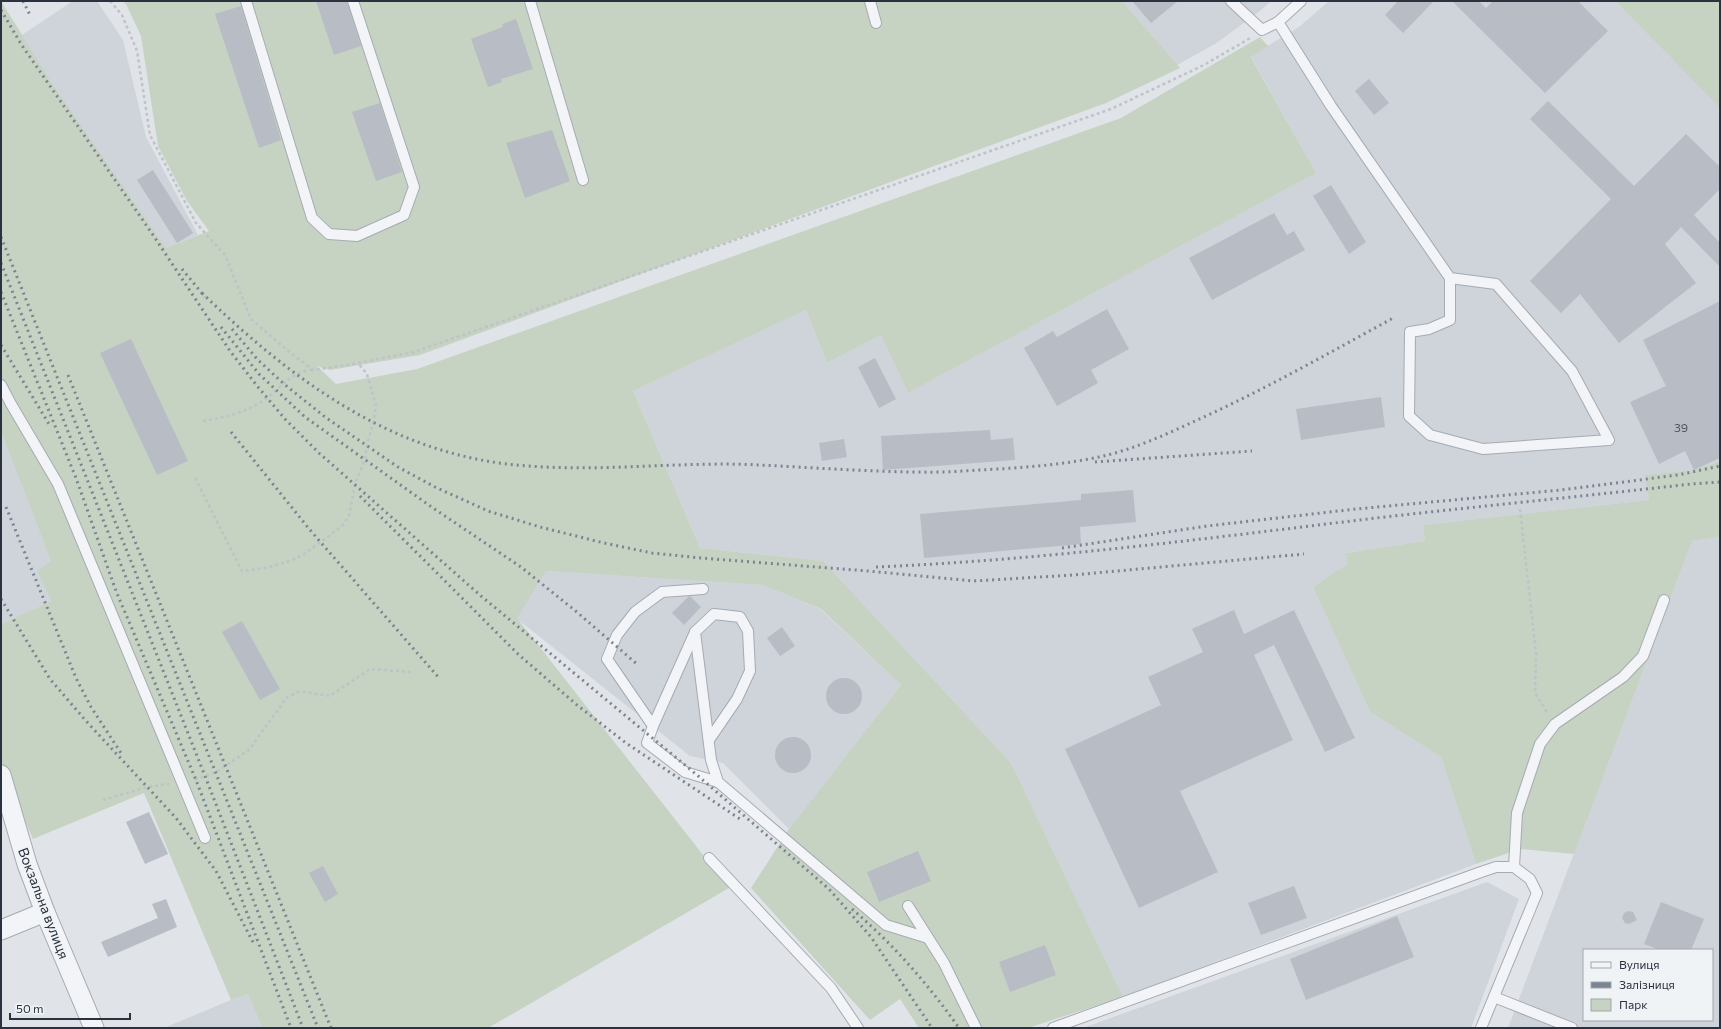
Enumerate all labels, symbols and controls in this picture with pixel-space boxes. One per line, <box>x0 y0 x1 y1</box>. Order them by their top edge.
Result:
house number: 39 <box>1674 420 1688 434</box>
street label: Вокзальна вулиця <box>15 845 73 961</box>
legend <box>1583 949 1713 1021</box>
text: Вулиця <box>1619 957 1660 971</box>
text: Залізниця <box>1619 977 1675 991</box>
scale bar <box>10 995 130 1021</box>
text: Парк <box>1619 997 1648 1011</box>
text: 50 m <box>16 1001 44 1015</box>

